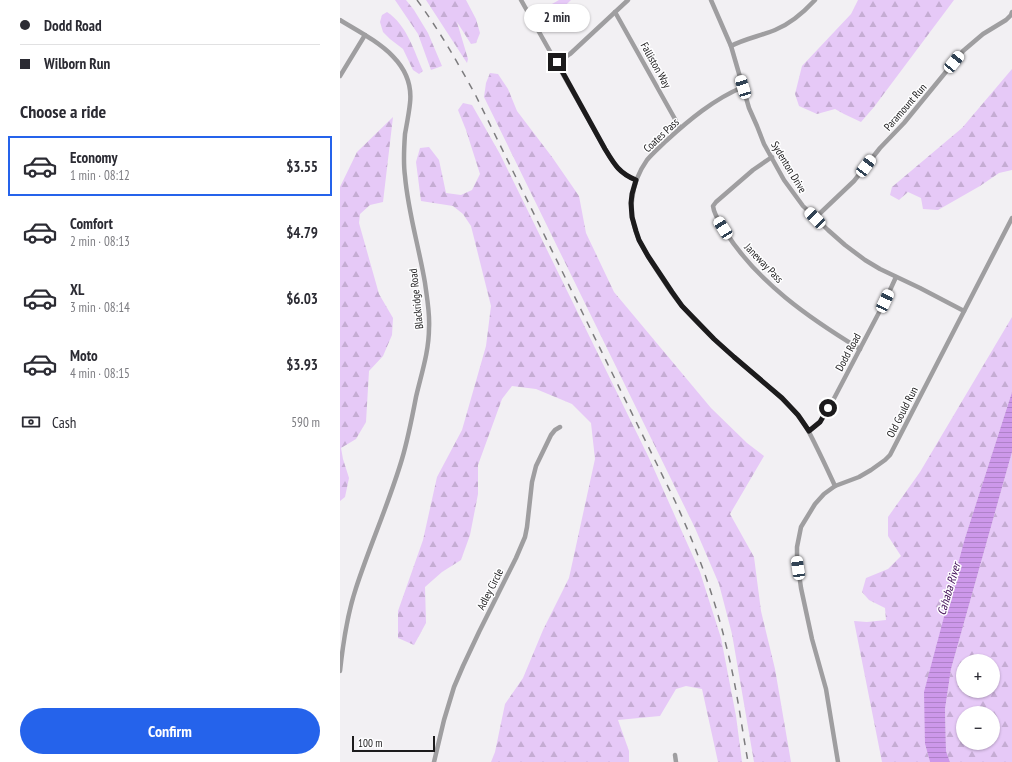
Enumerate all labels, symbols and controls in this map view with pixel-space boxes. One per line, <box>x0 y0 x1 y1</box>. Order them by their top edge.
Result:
callout: 2 min <box>524 4 590 32</box>
text: 2 min <box>544 9 570 26</box>
text: Dodd Road <box>44 16 102 35</box>
street label: Falliston Way <box>638 40 675 91</box>
car <box>942 49 966 75</box>
route end <box>548 53 566 71</box>
text: Wilborn Run <box>44 54 110 73</box>
car <box>734 74 752 100</box>
street label: Paramount Run <box>881 80 929 134</box>
text: Choose a ride <box>20 100 106 123</box>
street label: Coates Pass <box>640 115 682 155</box>
street label: Sydenton Drive <box>768 139 810 196</box>
icon: car <box>22 148 58 184</box>
text: Economy <box>70 148 118 167</box>
car <box>854 153 878 179</box>
text: $3.55 <box>286 157 318 176</box>
text: 1 min · 08:12 <box>70 167 130 184</box>
car <box>802 205 828 231</box>
icon: car <box>22 214 58 250</box>
text: Comfort <box>70 214 113 233</box>
car <box>712 215 734 241</box>
text: $4.79 <box>286 223 318 242</box>
text: 2 min · 08:13 <box>70 233 130 250</box>
street label: Janeway Pass <box>741 239 787 286</box>
street label: Blackridge Road <box>406 268 426 330</box>
icon: car <box>22 280 58 316</box>
text: XL <box>70 280 84 299</box>
car <box>874 288 896 314</box>
text: $6.03 <box>286 289 318 308</box>
text: 3 min · 08:14 <box>70 299 130 316</box>
street label: Dodd Road <box>832 330 864 373</box>
icon: car <box>22 346 58 382</box>
text: Moto <box>70 346 98 365</box>
text: $3.93 <box>286 355 318 374</box>
text: 4 min · 08:15 <box>70 365 130 382</box>
street label: Old Gould Run <box>883 384 921 440</box>
route start <box>819 399 837 417</box>
icon: cash <box>20 411 42 433</box>
text: Cash <box>52 413 76 432</box>
text: 590 m <box>291 414 320 431</box>
car <box>790 555 806 581</box>
water label: Cahaba River <box>933 559 964 617</box>
street label: Adley Circle <box>474 566 507 612</box>
map controls <box>956 654 1000 750</box>
button: + <box>956 654 1000 698</box>
button: − <box>956 706 1000 750</box>
button: Confirm <box>20 708 320 754</box>
scale bar <box>352 734 435 753</box>
text: 100 m <box>358 736 382 750</box>

